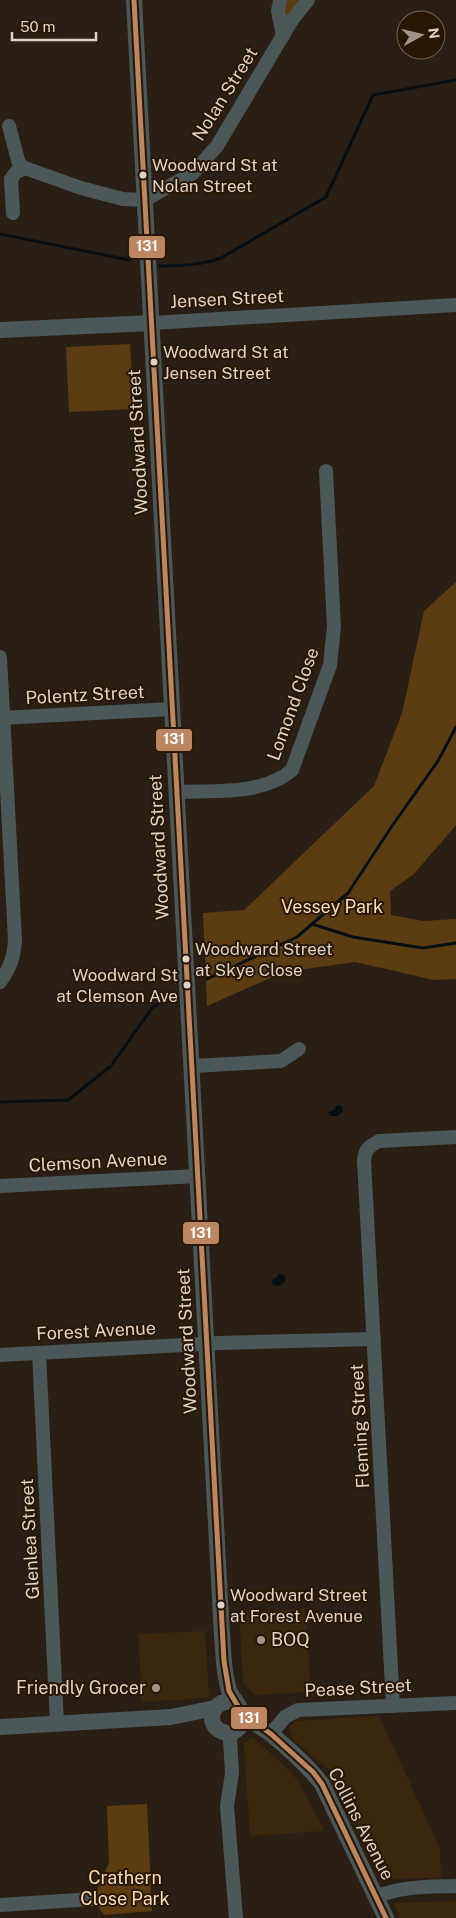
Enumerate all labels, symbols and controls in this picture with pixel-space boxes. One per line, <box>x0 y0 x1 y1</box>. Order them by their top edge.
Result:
scale bar <box>12 10 96 42</box>
north arrow <box>396 10 446 60</box>
text: 50 m <box>20 18 55 35</box>
text: N <box>425 27 443 40</box>
street label: Nolan Street <box>188 43 262 144</box>
place label: Woodward St at Nolan Street <box>152 155 278 196</box>
marker: Woodward St at Nolan Street <box>138 170 148 180</box>
line badge: 131 <box>128 235 166 259</box>
text: 131 <box>136 238 158 254</box>
street label: Jensen Street <box>169 285 285 312</box>
place label: Woodward St at Jensen Street <box>163 342 289 383</box>
marker: Woodward St at Jensen Street <box>149 357 159 367</box>
street label: Woodward Street <box>123 369 152 515</box>
street label: Lomond Close <box>262 645 323 763</box>
street label: Polentz Street <box>25 681 145 708</box>
line badge: 131 <box>155 728 193 752</box>
text: 131 <box>163 731 185 747</box>
street label: Woodward Street <box>144 774 173 920</box>
park label: Vessey Park <box>281 896 383 917</box>
place label: Woodward Street at Skye Close <box>195 939 333 980</box>
marker: Woodward Street at Skye Close <box>181 954 191 964</box>
place label: Woodward St at Clemson Ave <box>56 965 178 1006</box>
marker: Woodward St at Clemson Ave <box>182 980 192 990</box>
street label: Clemson Avenue <box>28 1147 168 1176</box>
line badge: 131 <box>182 1221 220 1245</box>
text: 131 <box>190 1225 212 1241</box>
street label: Woodward Street <box>172 1268 201 1414</box>
street label: Forest Avenue <box>36 1317 156 1344</box>
street label: Fleming Street <box>346 1363 373 1489</box>
street label: Glenlea Street <box>16 1478 43 1600</box>
place label: Woodward Street at Forest Avenue <box>230 1585 368 1626</box>
marker: Woodward Street at Forest Avenue <box>216 1600 226 1610</box>
place label: BOQ <box>271 1629 310 1650</box>
marker: BOQ <box>255 1634 267 1646</box>
street label: Pease Street <box>304 1674 412 1701</box>
place label: Friendly Grocer <box>16 1677 146 1698</box>
marker: Friendly Grocer <box>150 1682 162 1694</box>
line badge: 131 <box>230 1706 268 1730</box>
text: 131 <box>238 1710 260 1726</box>
street label: Collins Avenue <box>324 1764 399 1883</box>
park label: Crathern Close Park <box>80 1867 170 1909</box>

